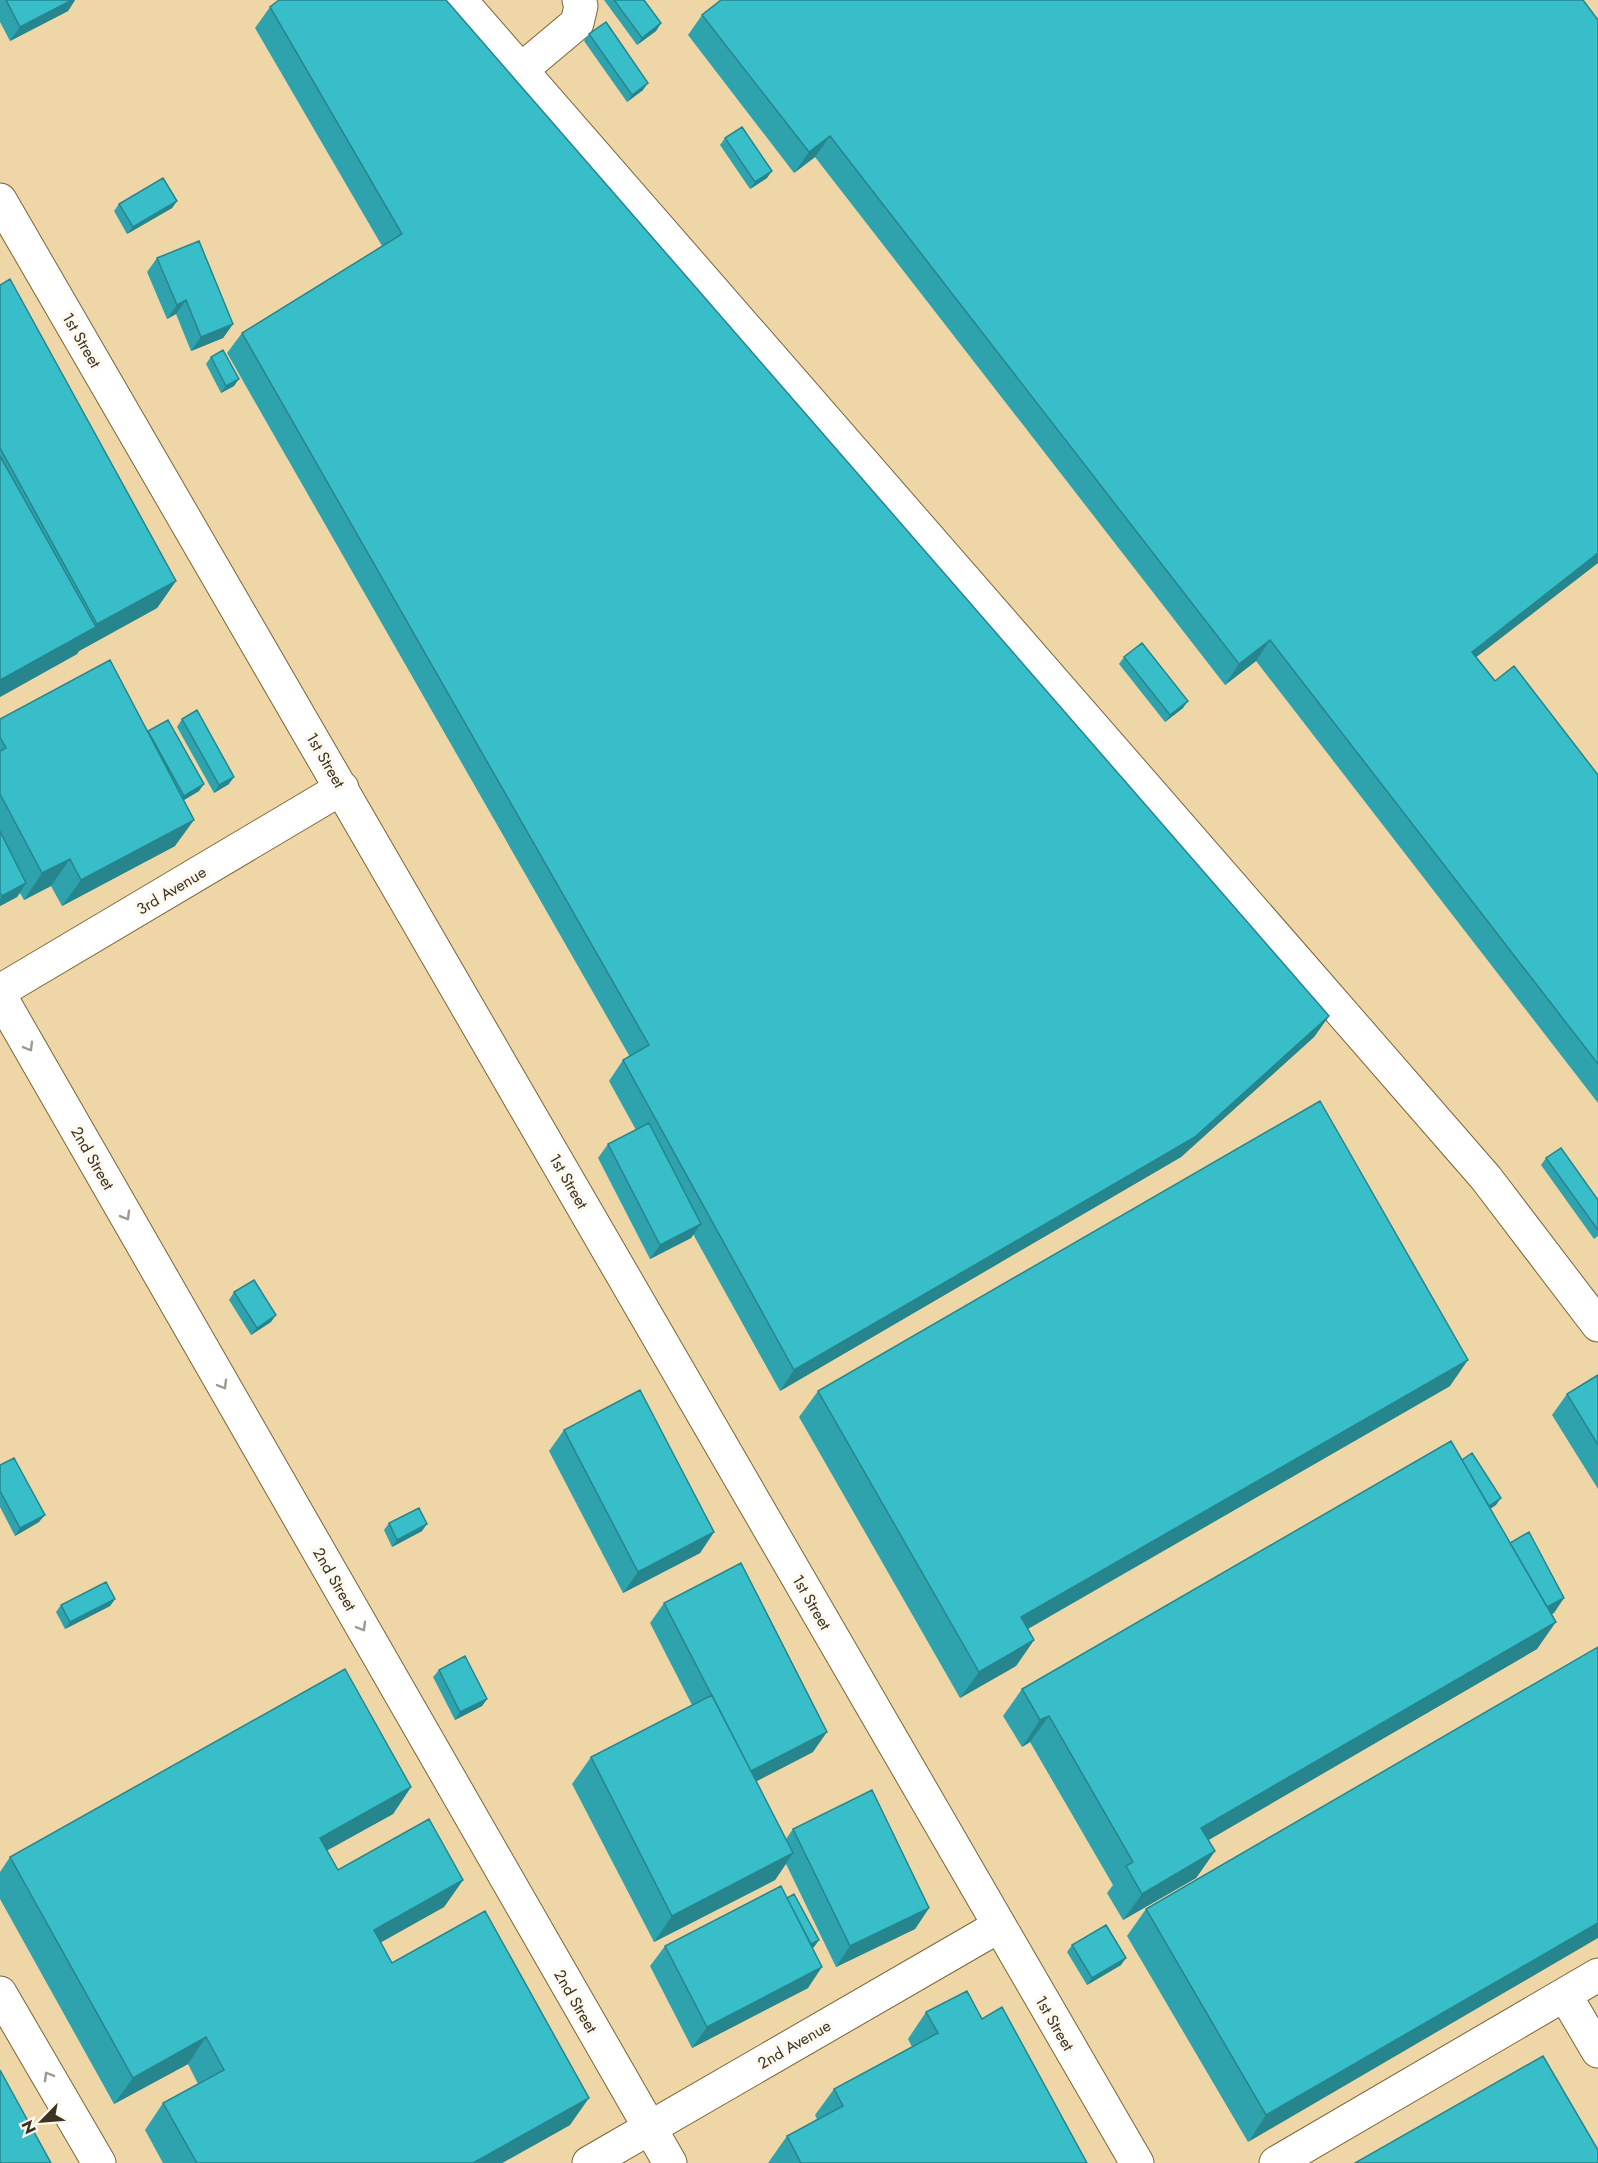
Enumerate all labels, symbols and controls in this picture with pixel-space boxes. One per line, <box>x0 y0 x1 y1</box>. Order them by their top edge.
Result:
street label: 1st Street <box>56 308 107 372</box>
street label: 1st Street <box>300 728 351 792</box>
street label: 3rd Avenue <box>132 860 211 920</box>
one-way arrow <box>22 1040 33 1051</box>
street label: 2nd Street <box>65 1122 120 1194</box>
street label: 1st Street <box>543 1149 594 1213</box>
one-way arrow <box>119 1210 130 1220</box>
one-way arrow <box>216 1379 227 1389</box>
street label: 2nd Street <box>307 1543 362 1615</box>
street label: 1st Street <box>786 1570 837 1634</box>
one-way arrow <box>355 1621 366 1631</box>
street label: 2nd Street <box>548 1965 603 2037</box>
street label: 1st Street <box>1029 1991 1080 2055</box>
street label: 2nd Avenue <box>753 2014 835 2075</box>
one-way arrow <box>44 2072 55 2082</box>
north arrow <box>12 2091 72 2151</box>
text: N <box>16 2117 42 2138</box>

